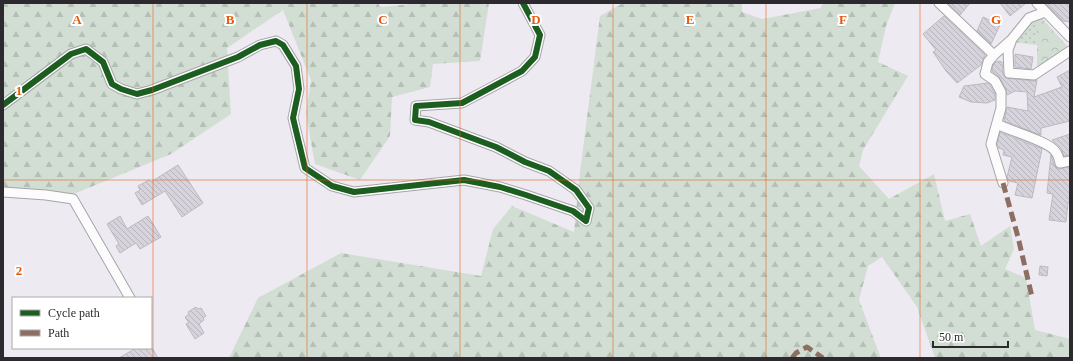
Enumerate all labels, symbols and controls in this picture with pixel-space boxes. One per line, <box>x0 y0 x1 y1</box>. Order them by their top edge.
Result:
text: A <box>72 12 82 27</box>
text: B <box>226 12 235 27</box>
text: C <box>378 12 388 27</box>
text: D <box>531 12 541 27</box>
text: E <box>686 12 694 27</box>
text: F <box>839 12 847 27</box>
text: G <box>991 12 1001 27</box>
text: 1 <box>16 83 22 98</box>
text: 2 <box>16 263 22 278</box>
legend <box>12 297 152 349</box>
text: Cycle path <box>48 306 100 320</box>
scale bar <box>933 323 1008 349</box>
text: Path <box>48 326 69 340</box>
text: 50 m <box>939 330 964 344</box>

